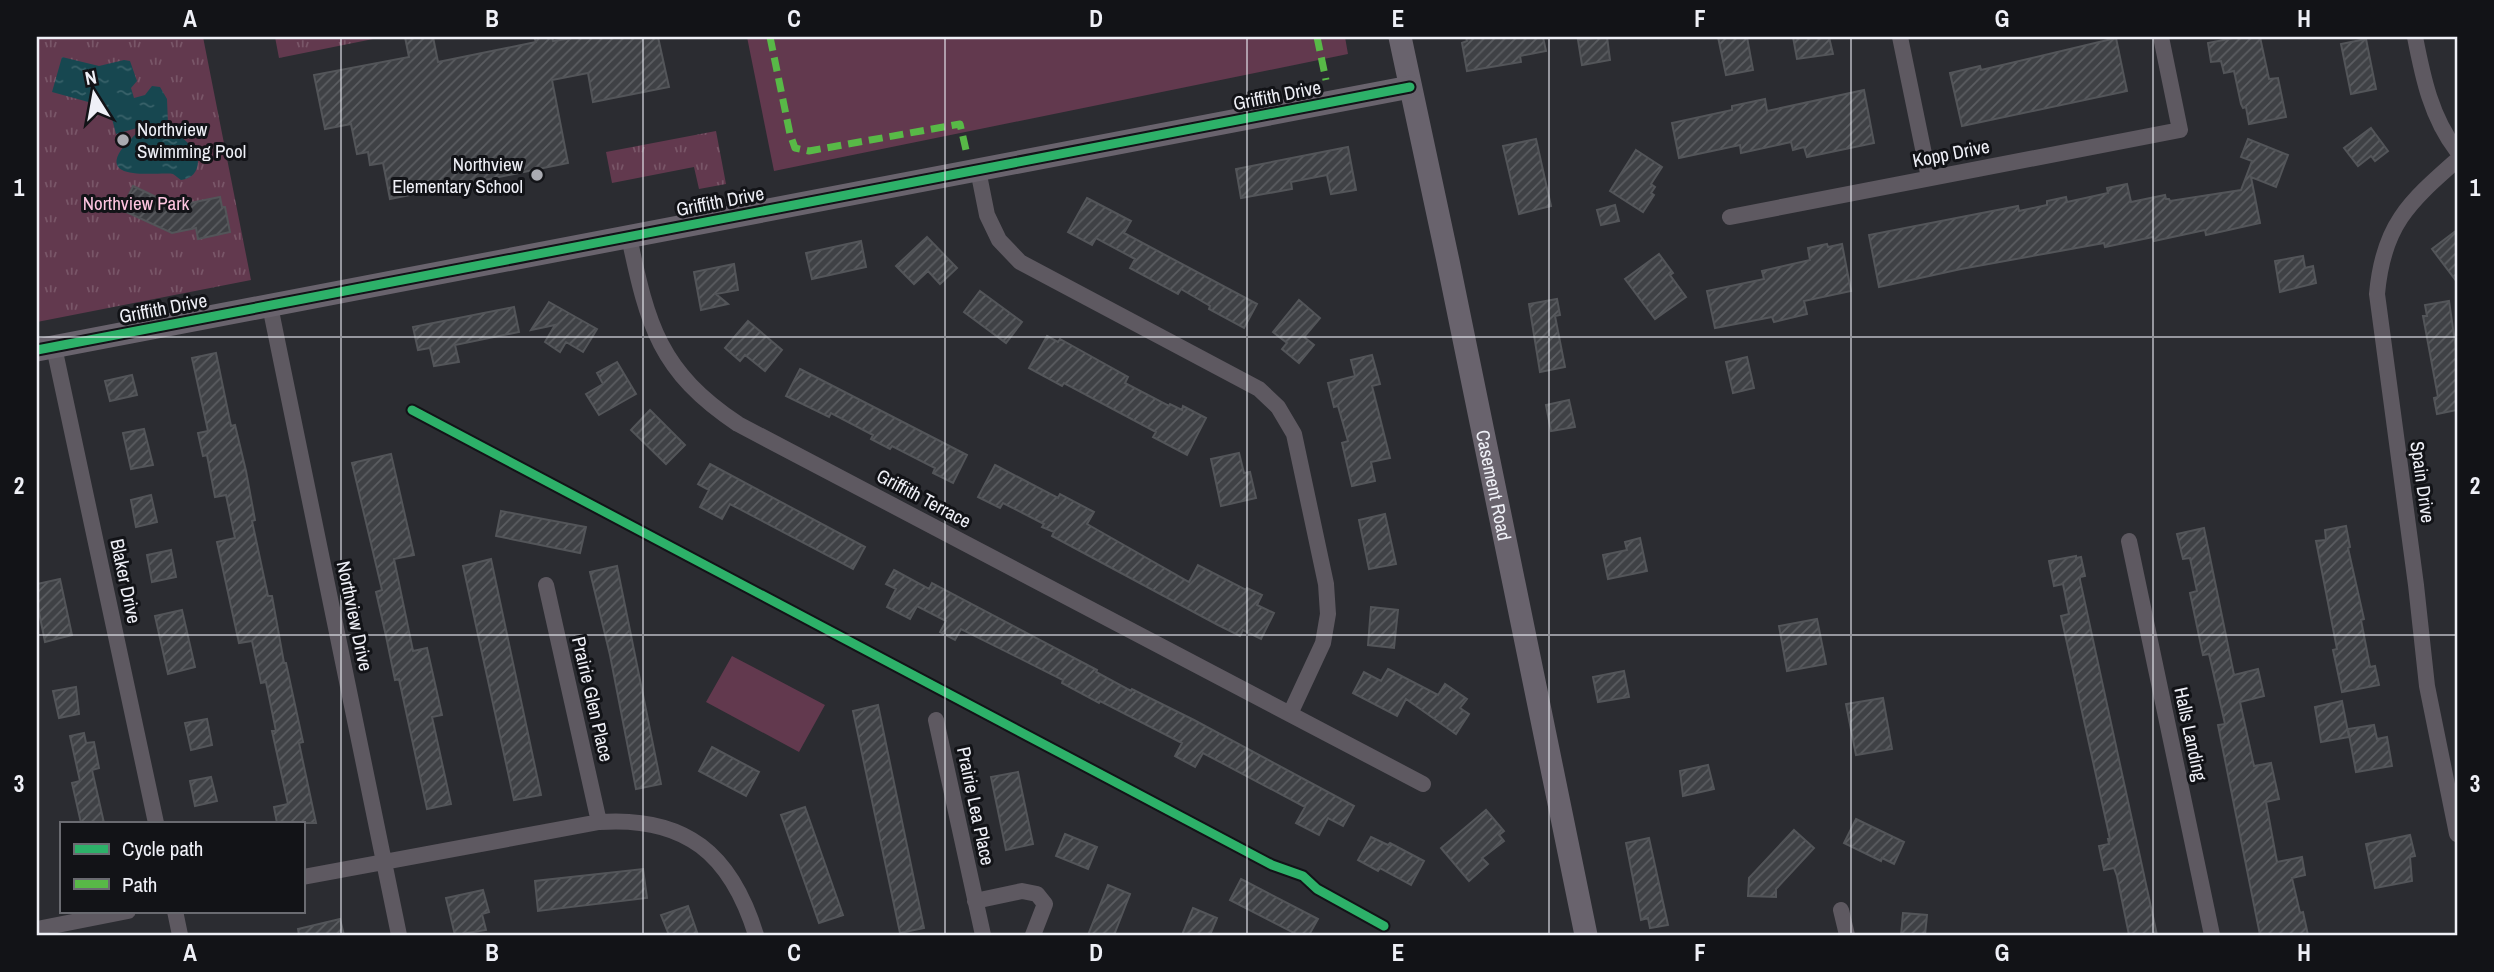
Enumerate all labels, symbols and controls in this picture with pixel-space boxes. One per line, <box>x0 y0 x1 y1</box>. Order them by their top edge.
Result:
text: A <box>183 3 197 34</box>
text: B <box>485 3 499 34</box>
text: C <box>787 3 801 34</box>
text: D <box>1089 3 1103 34</box>
text: E <box>1392 3 1404 34</box>
text: F <box>1694 3 1706 34</box>
text: G <box>1995 3 2009 34</box>
text: H <box>2297 3 2311 34</box>
north arrow <box>60 60 130 130</box>
text: N <box>83 63 99 91</box>
street label: Griffith Drive <box>1231 74 1323 116</box>
place label: Northview Swimming Pool <box>137 116 246 164</box>
marker: Northview Swimming Pool <box>115 132 131 148</box>
street label: Kopp Drive <box>1910 133 1992 173</box>
place label: Northview Elementary School <box>392 151 524 199</box>
marker: Northview Elementary School <box>529 167 545 183</box>
text: 1 <box>14 172 25 203</box>
text: 1 <box>2470 172 2481 203</box>
street label: Griffith Drive <box>674 180 766 222</box>
park label: Northview Park <box>83 190 189 216</box>
street label: Griffith Drive <box>117 287 209 329</box>
street label: Casement Road <box>1470 427 1518 543</box>
street label: Spain Drive <box>2404 439 2442 525</box>
street label: Griffith Terrace <box>872 462 976 534</box>
text: 2 <box>14 470 24 501</box>
text: 2 <box>2470 470 2480 501</box>
street label: Blaker Drive <box>104 536 148 626</box>
street label: Northview Drive <box>331 559 379 673</box>
street label: Prairie Glen Place <box>566 634 620 764</box>
street label: Halls Landing <box>2168 685 2214 784</box>
street label: Prairie Lea Place <box>951 744 1001 868</box>
text: 3 <box>14 768 24 799</box>
text: 3 <box>2470 768 2480 799</box>
legend <box>60 822 304 912</box>
text: Cycle path <box>122 834 203 863</box>
text: Path <box>122 870 157 899</box>
text: A <box>183 937 197 968</box>
text: B <box>485 937 499 968</box>
text: C <box>787 937 801 968</box>
text: D <box>1089 937 1103 968</box>
text: E <box>1392 937 1404 968</box>
text: F <box>1694 937 1706 968</box>
text: G <box>1995 937 2009 968</box>
text: H <box>2297 937 2311 968</box>

